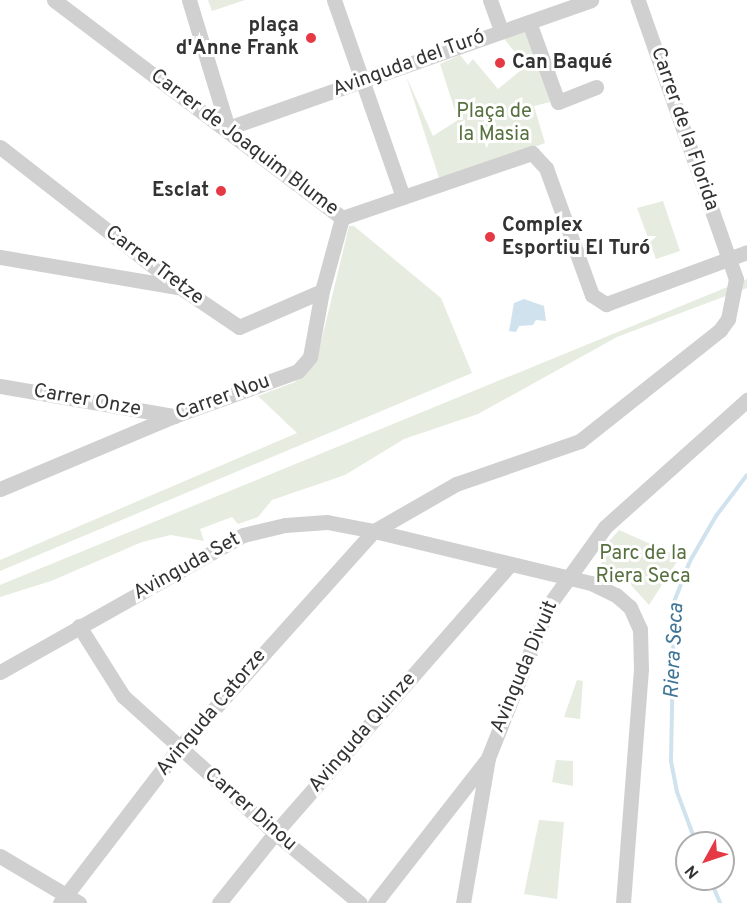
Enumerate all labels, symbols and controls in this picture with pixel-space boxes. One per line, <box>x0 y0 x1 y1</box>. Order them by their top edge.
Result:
place label: plaça d'Anne Frank <box>176 14 299 61</box>
street label: Avinguda del Turó <box>329 25 489 103</box>
marker: plaça d'Anne Frank <box>304 31 318 45</box>
street label: Carrer de la Florida <box>645 44 723 214</box>
place label: Can Baqué <box>512 51 612 75</box>
marker: Can Baqué <box>493 56 507 70</box>
street label: Carrer de Joaquim Blume <box>145 65 343 221</box>
park label: Plaça de la Masia <box>456 101 532 148</box>
place label: Esclat <box>152 179 209 203</box>
marker: Esclat <box>214 184 228 198</box>
place label: Complex Esportiu El Turó <box>502 214 650 261</box>
street label: Carrer Tretze <box>100 221 208 311</box>
marker: Complex Esportiu El Turó <box>483 230 497 244</box>
street label: Carrer Nou <box>173 370 273 426</box>
street label: Carrer Onze <box>31 380 143 422</box>
street label: Avinguda Set <box>130 528 244 606</box>
park label: Parc de la Riera Seca <box>596 542 690 589</box>
street label: Avinguda Divuit <box>486 597 564 737</box>
water label: Riera Seca <box>660 602 690 700</box>
street label: Avinguda Catorze <box>152 645 272 781</box>
street label: Avinguda Quinze <box>304 668 422 798</box>
street label: Carrer Dinou <box>199 763 301 857</box>
north arrow <box>675 831 735 891</box>
text: N <box>681 860 704 882</box>

